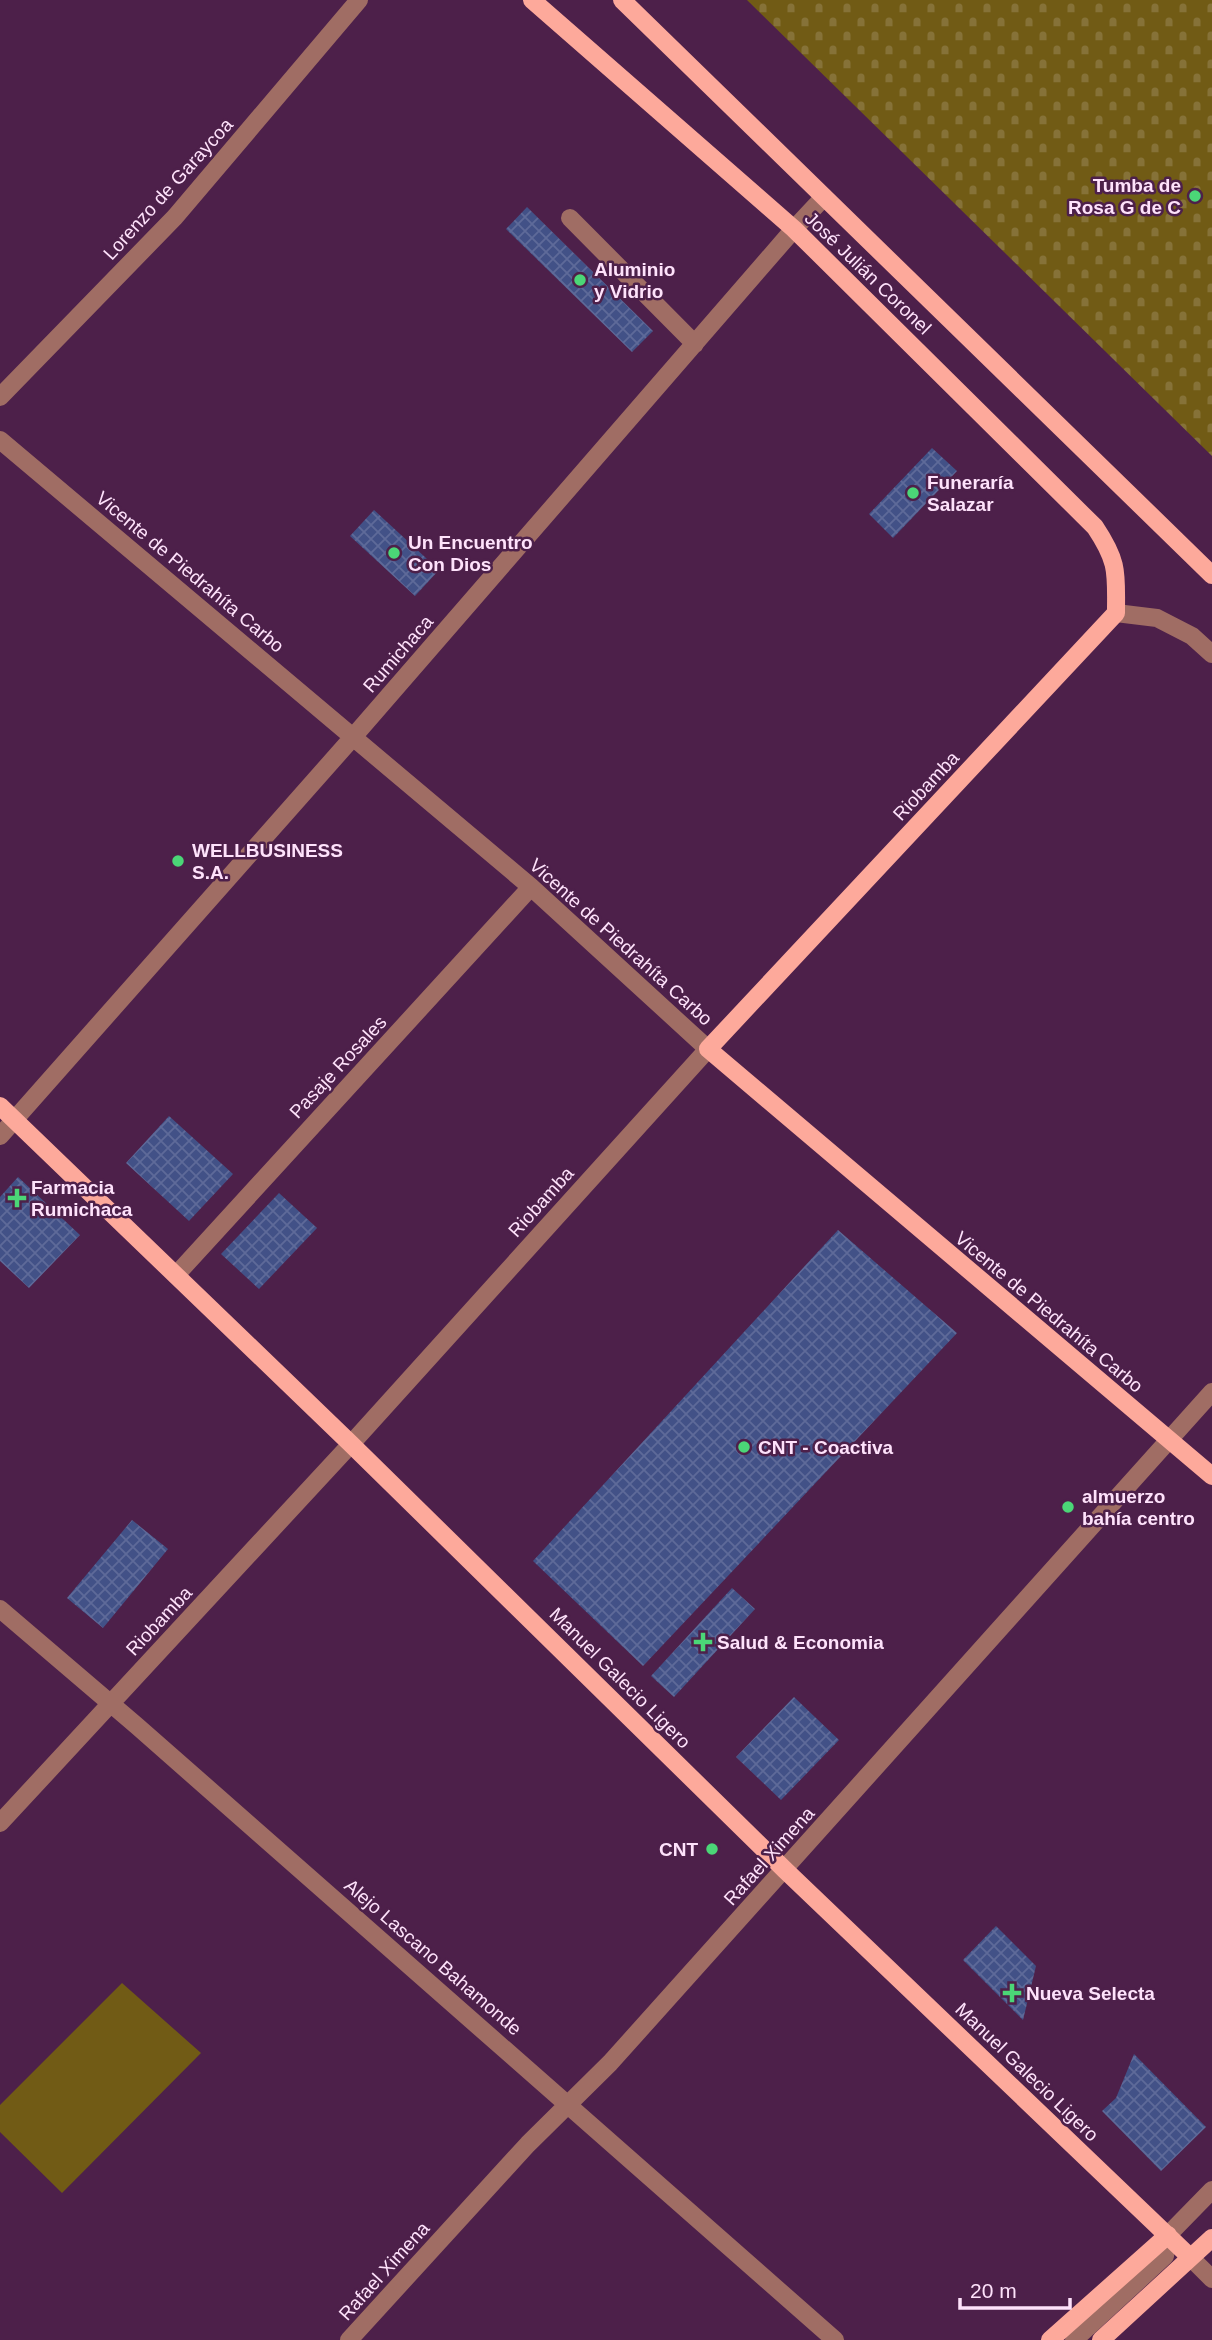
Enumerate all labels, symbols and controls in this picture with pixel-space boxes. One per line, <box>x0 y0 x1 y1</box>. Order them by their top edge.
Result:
street label: Lorenzo de Garaycoa <box>99 114 237 264</box>
place label: Tumba de Rosa G de C <box>1068 175 1181 218</box>
marker: Tumba de Rosa G de C <box>1187 188 1203 204</box>
street label: José Julián Coronel <box>801 207 935 339</box>
place label: Aluminio y Vidrio <box>594 259 675 302</box>
marker: Aluminio y Vidrio <box>572 272 588 288</box>
place label: Funeraría Salazar <box>927 472 1014 515</box>
marker: Funeraría Salazar <box>905 485 921 501</box>
street label: Vicente de Piedrahíta Carbo <box>92 487 288 657</box>
place label: Un Encuentro Con Dios <box>408 532 533 575</box>
marker: Un Encuentro Con Dios <box>386 545 402 561</box>
street label: Rumichaca <box>359 611 437 697</box>
street label: Riobamba <box>889 747 964 825</box>
place label: WELLBUSINESS S.A. <box>192 840 343 883</box>
marker: WELLBUSINESS S.A. <box>170 853 186 869</box>
street label: Vicente de Piedrahíta Carbo <box>525 854 717 1030</box>
street label: Pasaje Rosales <box>285 1012 391 1122</box>
street label: Riobamba <box>504 1162 578 1241</box>
place label: Farmacia Rumichaca <box>31 1177 133 1220</box>
marker: Farmacia Rumichaca <box>9 1190 25 1206</box>
street label: Vicente de Piedrahíta Carbo <box>951 1227 1147 1397</box>
place label: CNT - Coactiva <box>758 1437 894 1458</box>
marker: CNT - Coactiva <box>736 1439 752 1455</box>
place label: almuerzo bahía centro <box>1082 1486 1195 1529</box>
marker: almuerzo bahía centro <box>1060 1499 1076 1515</box>
street label: Riobamba <box>122 1582 197 1660</box>
street label: Manuel Galecio Ligero <box>545 1603 695 1753</box>
place label: Salud & Economia <box>717 1632 884 1653</box>
marker: Salud & Economia <box>695 1634 711 1650</box>
street label: Rafael Ximena <box>720 1802 819 1909</box>
place label: CNT <box>659 1839 698 1860</box>
marker: CNT <box>704 1841 720 1857</box>
street label: Alejo Lascano Bahamonde <box>340 1875 526 2039</box>
place label: Nueva Selecta <box>1026 1983 1155 2004</box>
marker: Nueva Selecta <box>1004 1985 1020 2001</box>
street label: Manuel Galecio Ligero <box>951 1998 1103 2146</box>
street label: Rafael Ximena <box>335 2217 434 2324</box>
scale bar <box>960 2266 1070 2310</box>
text: 20 m <box>970 2279 1017 2302</box>

